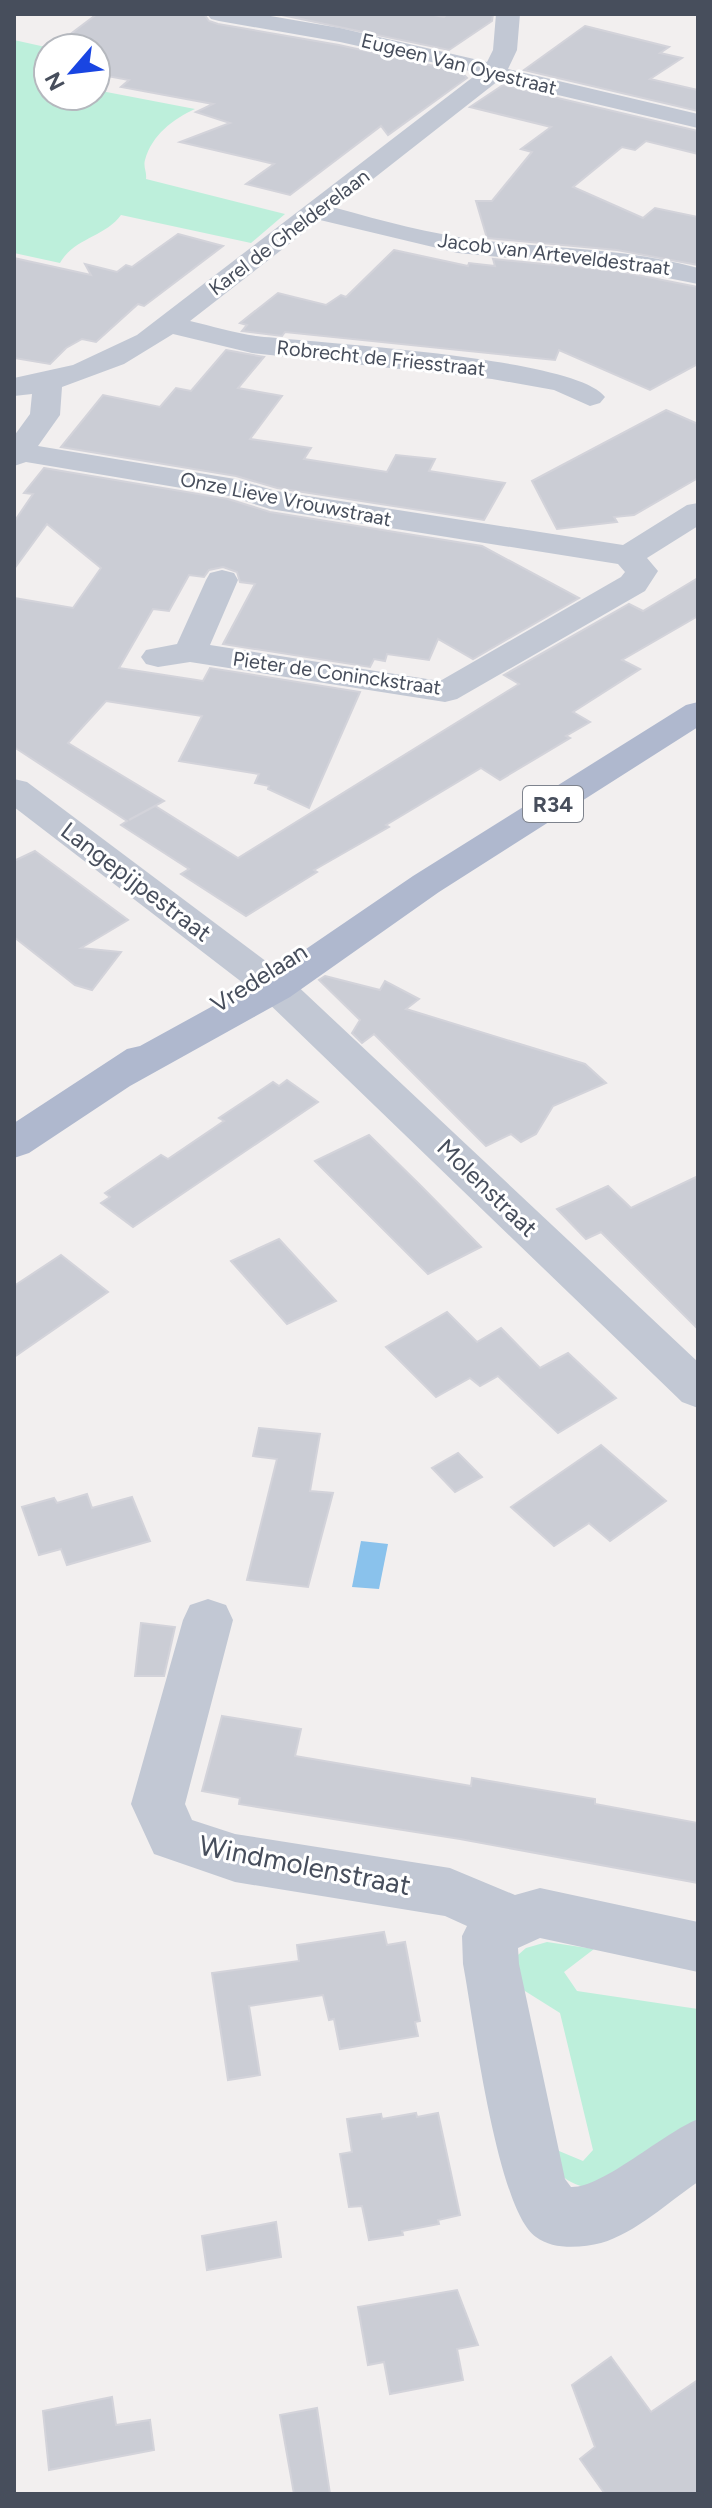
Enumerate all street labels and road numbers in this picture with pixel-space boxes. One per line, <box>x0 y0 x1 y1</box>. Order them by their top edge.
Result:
street label: Eugeen Van Oyestraat <box>359 28 559 100</box>
street label: Karel de Ghelderelaan <box>204 164 374 300</box>
street label: Jacob van Arteveldestraat <box>436 228 672 280</box>
street label: Robrecht de Friesstraat <box>276 335 486 381</box>
street label: Onze Lieve Vrouwstraat <box>178 467 394 531</box>
street label: Pieter de Coninckstraat <box>231 647 443 699</box>
road number: R34 <box>523 786 583 822</box>
street label: Langepijpestraat <box>55 816 217 948</box>
street label: Vredelaan <box>205 937 312 1019</box>
street label: Molenstraat <box>431 1133 543 1243</box>
street label: Windmolenstraat <box>196 1828 414 1902</box>

